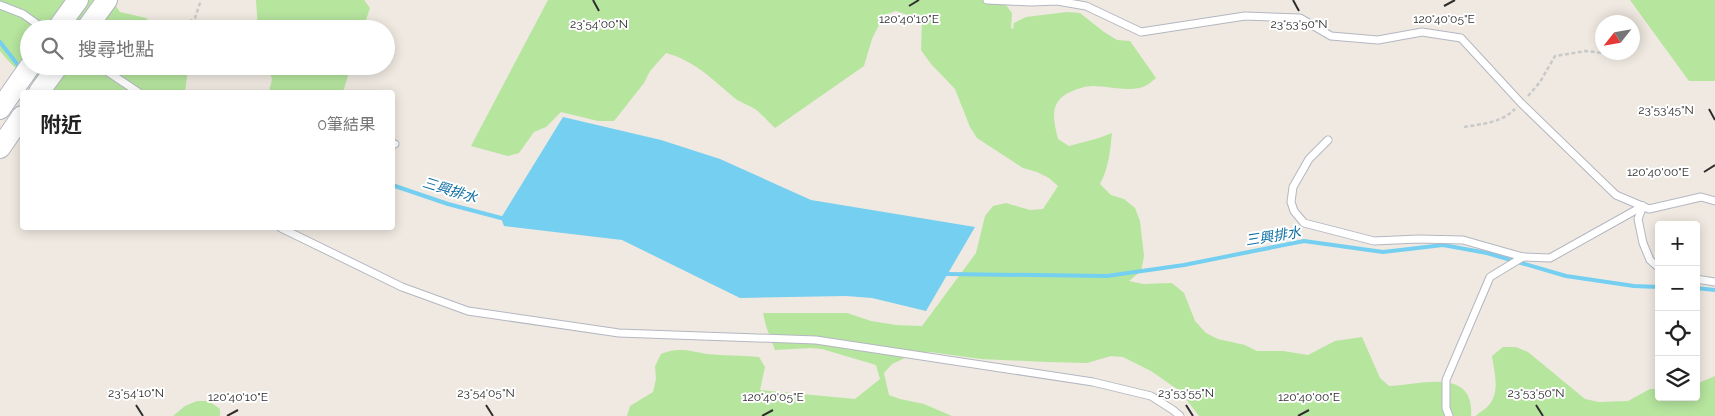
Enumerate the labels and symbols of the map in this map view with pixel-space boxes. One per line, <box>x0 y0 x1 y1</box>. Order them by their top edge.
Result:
text: 120°40'10"E <box>879 12 939 26</box>
text: 120°40'05"E <box>1413 12 1475 26</box>
north arrow <box>1595 15 1640 60</box>
text: 23°54'00"N <box>570 17 628 31</box>
text: 23°53'50"N <box>1271 17 1327 31</box>
text: 23°53'45"N <box>1638 103 1694 117</box>
text: 120°40'00"E <box>1627 165 1689 179</box>
water label: 三興排水 <box>421 174 480 206</box>
water label: 三興排水 <box>1244 224 1303 248</box>
text: 23°54'10"N <box>108 386 164 400</box>
text: 23°54'05"N <box>457 386 515 400</box>
text: 23°53'55"N <box>1158 386 1214 400</box>
text: 23°53'50"N <box>1508 386 1564 400</box>
text: 120°40'10"E <box>208 390 268 404</box>
text: 120°40'05"E <box>742 390 804 404</box>
text: 120°40'00"E <box>1278 390 1340 404</box>

